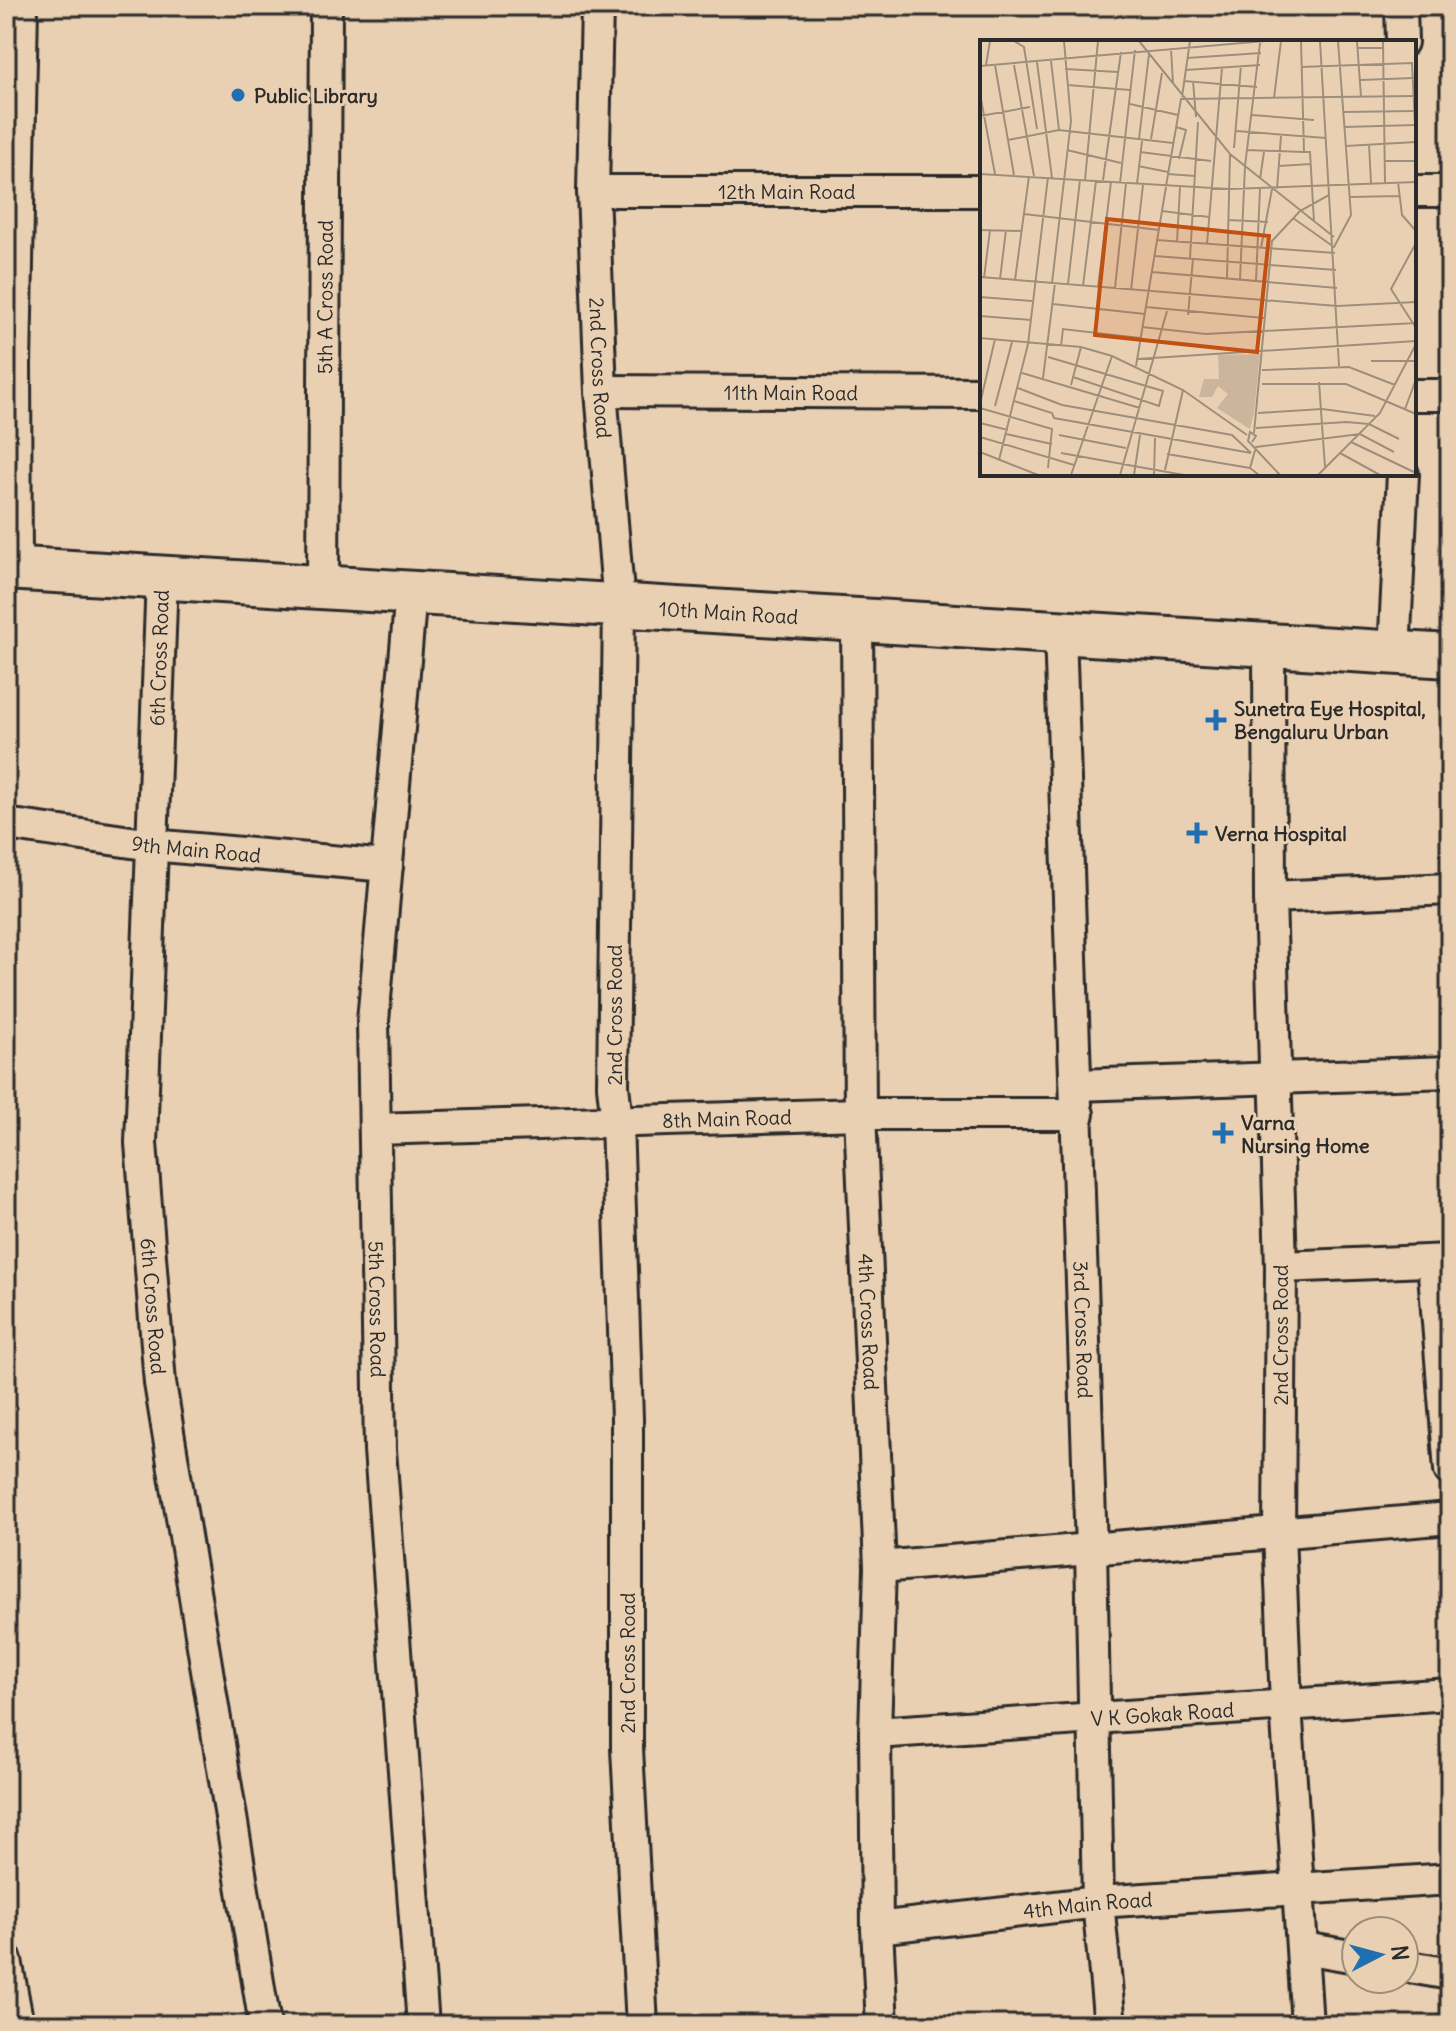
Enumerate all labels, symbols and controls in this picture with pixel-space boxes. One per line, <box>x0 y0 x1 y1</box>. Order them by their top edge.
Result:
inset map <box>980 40 1416 476</box>
place label: Public Library <box>254 83 378 108</box>
marker: Public Library <box>229 86 247 104</box>
street label: 12th Main Road <box>718 179 856 204</box>
street label: 5th A Cross Road <box>312 220 337 374</box>
street label: 2nd Cross Road <box>585 297 617 440</box>
street label: 11th Main Road <box>724 379 858 405</box>
street label: 6th Cross Road <box>144 589 174 727</box>
street label: 10th Main Road <box>658 595 799 629</box>
place label: Sunetra Eye Hospital, Bengaluru Urban <box>1234 696 1426 744</box>
marker: Sunetra Eye Hospital, Bengaluru Urban <box>1205 709 1227 731</box>
place label: Verna Hospital <box>1215 821 1347 846</box>
marker: Verna Hospital <box>1186 822 1208 844</box>
street label: 9th Main Road <box>130 830 262 867</box>
street label: 2nd Cross Road <box>602 944 627 1086</box>
street label: 8th Main Road <box>662 1104 792 1133</box>
place label: Varna Nursing Home <box>1241 1110 1370 1158</box>
marker: Varna Nursing Home <box>1212 1122 1234 1144</box>
street label: 6th Cross Road <box>136 1237 172 1376</box>
street label: 5th Cross Road <box>364 1241 391 1378</box>
street label: 4th Cross Road <box>854 1253 885 1391</box>
street label: 3rd Cross Road <box>1069 1260 1098 1399</box>
street label: 2nd Cross Road <box>1268 1264 1293 1406</box>
street label: 2nd Cross Road <box>615 1592 640 1734</box>
street label: V K Gokak Road <box>1090 1696 1235 1731</box>
street label: 4th Main Road <box>1022 1886 1153 1923</box>
north arrow <box>1340 1915 1420 1995</box>
text: N <box>1385 1944 1415 1962</box>

